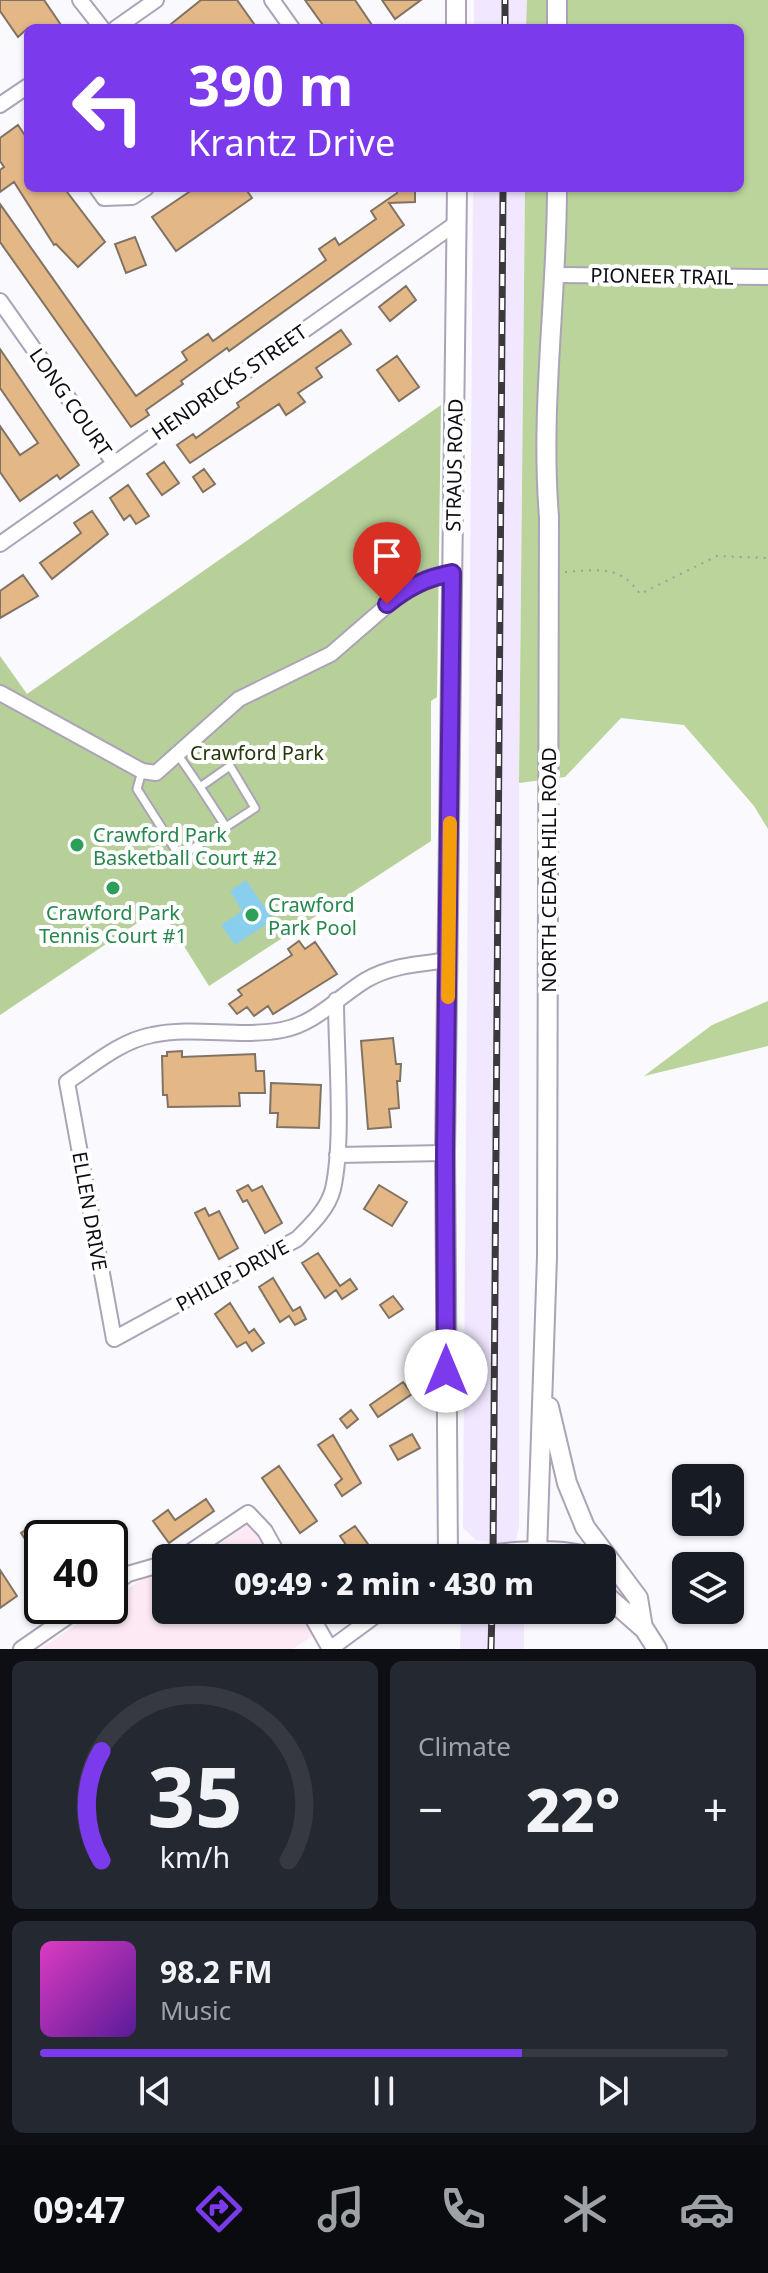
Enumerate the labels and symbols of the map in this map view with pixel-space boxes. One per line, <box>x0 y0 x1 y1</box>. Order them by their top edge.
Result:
street label: PIONEER TRAIL <box>590 261 734 291</box>
street label: HENDRICKS STREET <box>146 318 312 446</box>
street label: LONG COURT <box>24 342 118 462</box>
street label: STRAUS ROAD <box>439 398 469 532</box>
pin <box>353 522 421 604</box>
park label: Crawford Park <box>190 739 324 766</box>
street label: NORTH CEDAR HILL ROAD <box>535 747 562 993</box>
place label: Crawford Park Basketball Court #2 <box>93 821 277 871</box>
marker: Crawford Park Basketball Court #2 <box>68 836 86 854</box>
marker: Crawford Park Tennis Court #1 <box>104 879 122 897</box>
place label: Crawford Park Pool <box>268 891 357 941</box>
place label: Crawford Park Tennis Court #1 <box>39 899 187 949</box>
marker: Crawford Park Pool <box>243 906 261 924</box>
street label: ELLEN DRIVE <box>66 1149 114 1273</box>
street label: PHILIP DRIVE <box>171 1233 293 1317</box>
position arrow <box>404 1329 488 1413</box>
speed limit sign: 40 <box>24 1520 128 1624</box>

